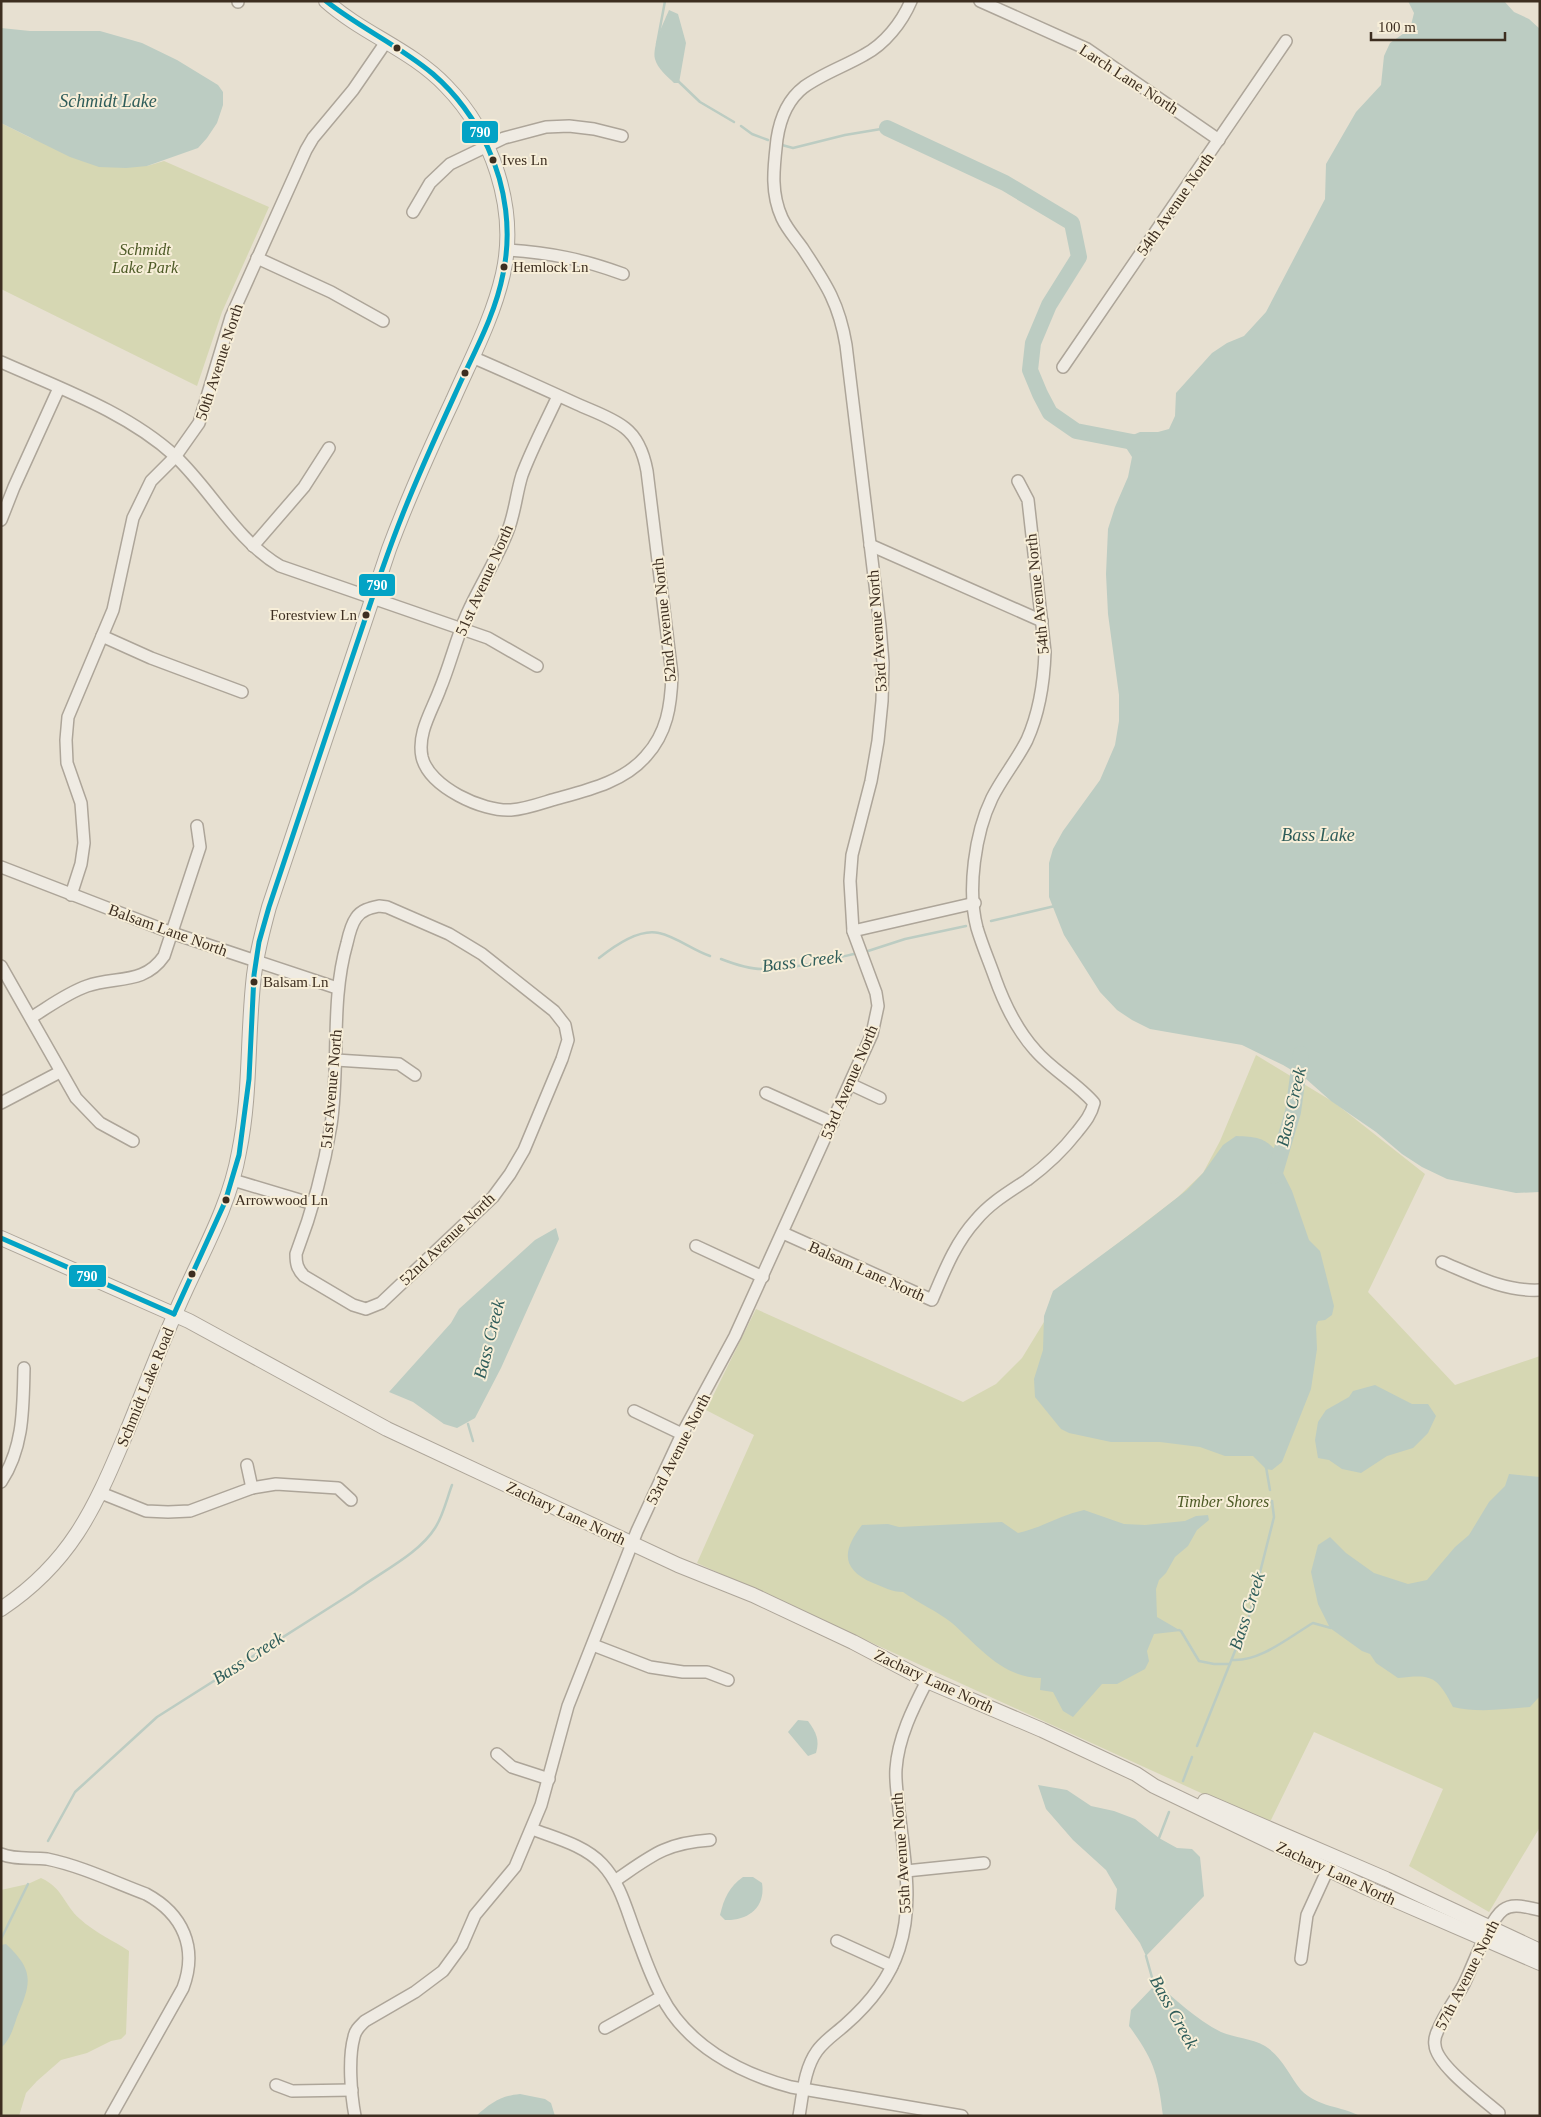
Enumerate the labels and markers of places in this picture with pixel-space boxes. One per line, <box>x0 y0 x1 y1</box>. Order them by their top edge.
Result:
unlabelled marker <box>392 43 402 53</box>
place label: Ives Ln <box>502 152 548 168</box>
marker: Ives Ln <box>488 155 498 165</box>
place label: Hemlock Ln <box>513 259 589 275</box>
marker: Hemlock Ln <box>499 262 509 272</box>
unlabelled marker <box>460 368 470 378</box>
place label: Forestview Ln <box>270 607 357 623</box>
marker: Forestview Ln <box>361 610 371 620</box>
place label: Balsam Ln <box>263 974 329 990</box>
marker: Balsam Ln <box>249 977 259 987</box>
place label: Arrowwood Ln <box>235 1192 328 1208</box>
marker: Arrowwood Ln <box>221 1195 231 1205</box>
unlabelled marker <box>187 1269 197 1279</box>

